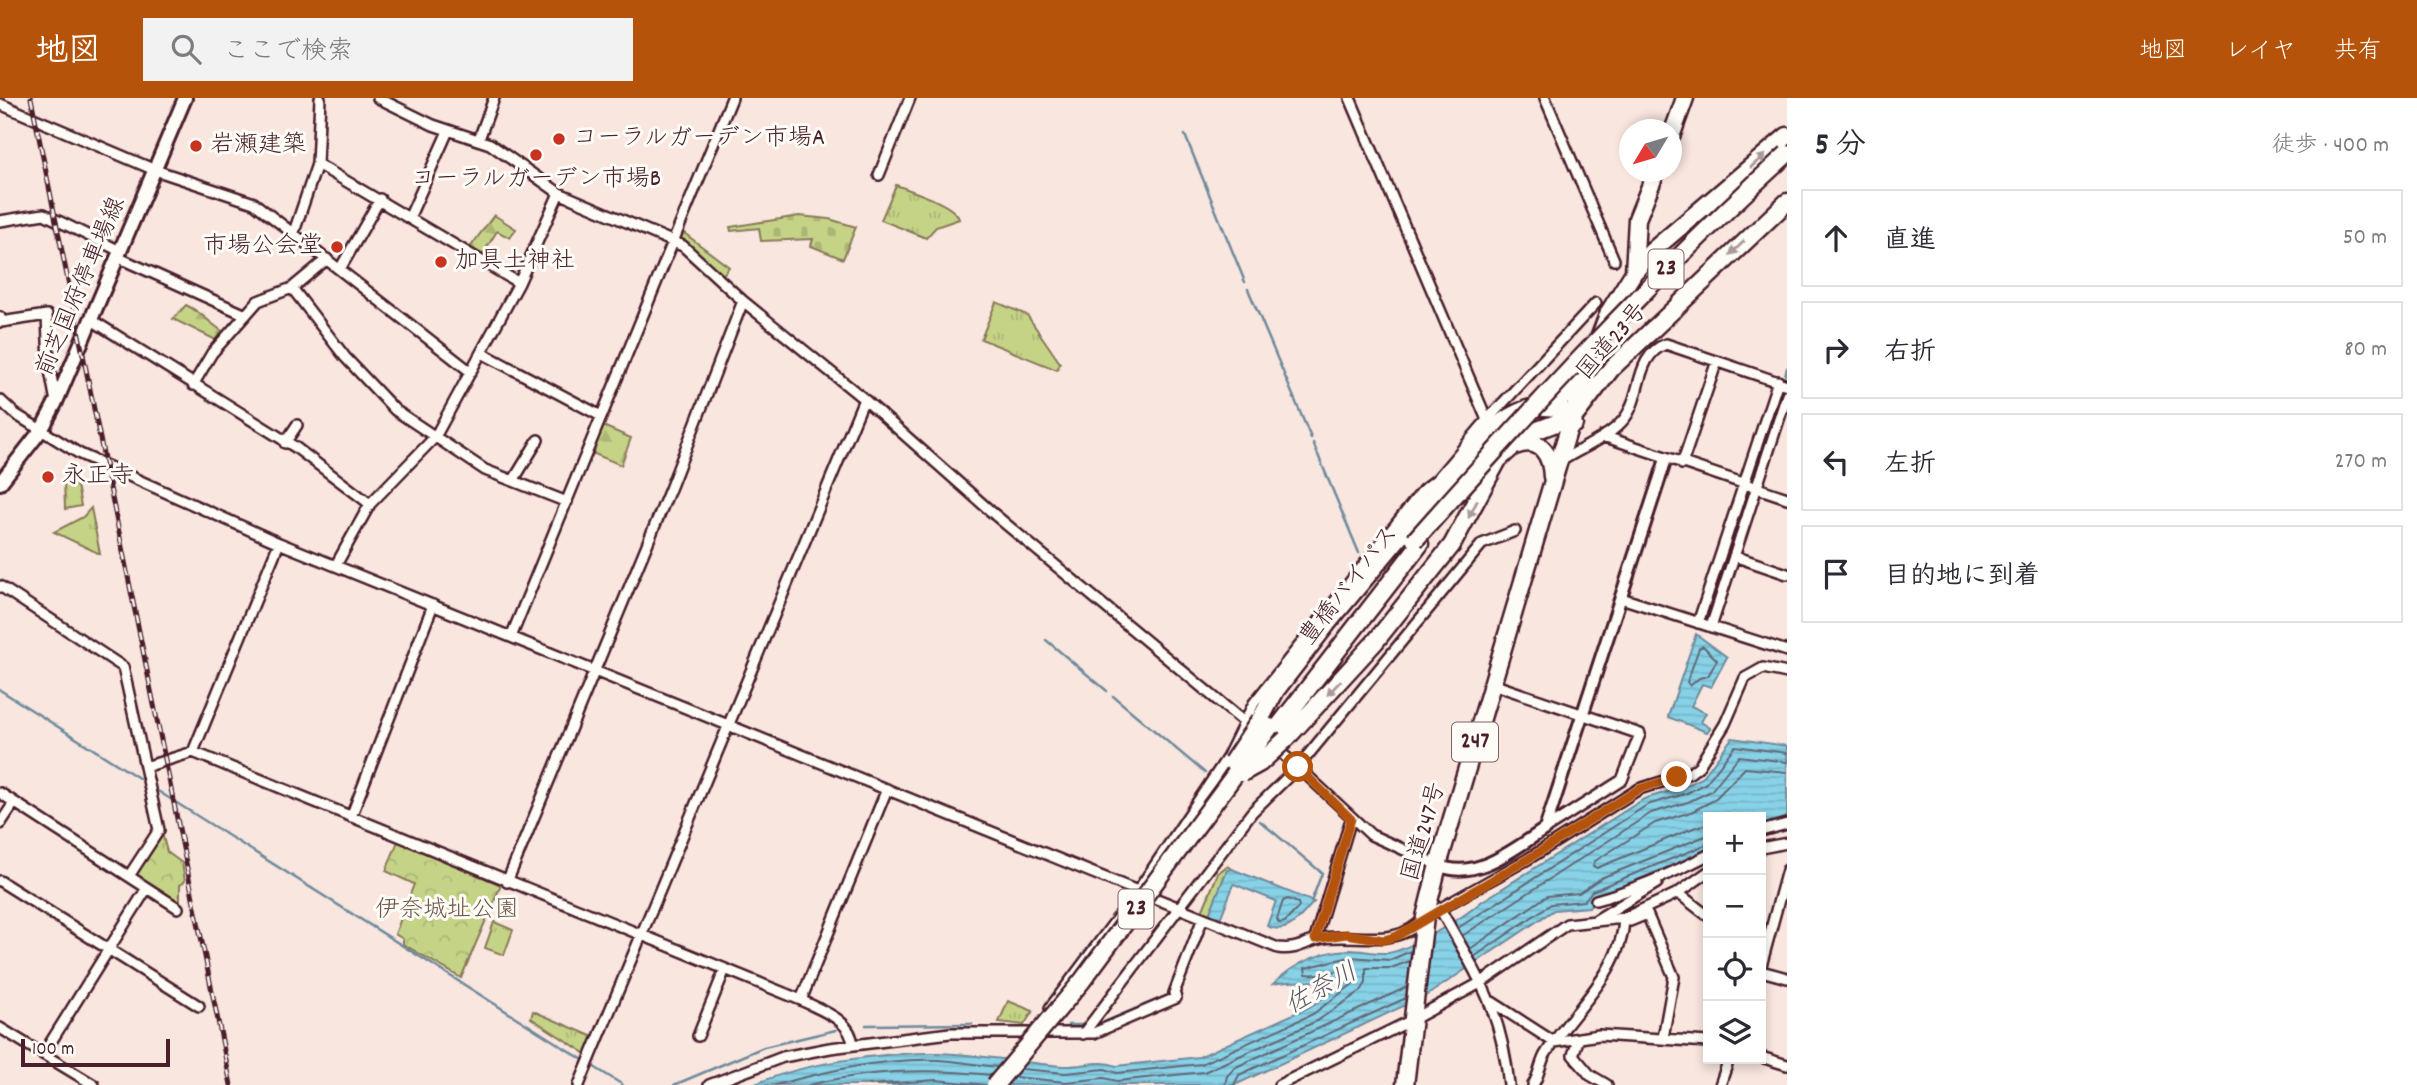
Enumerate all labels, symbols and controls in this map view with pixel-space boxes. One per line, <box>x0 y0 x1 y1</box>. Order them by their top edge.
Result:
search box <box>143 18 633 81</box>
text: 地図 <box>35 30 101 77</box>
icon: search <box>167 30 205 68</box>
text: ここで検索 <box>223 34 353 71</box>
text: 地図 <box>2139 35 2187 69</box>
text: レイヤ <box>2225 35 2296 69</box>
text: 共有 <box>2334 35 2382 69</box>
north arrow <box>1619 119 1682 182</box>
place label: コーラルガーデン市場A <box>573 122 825 156</box>
text: 5 分 <box>1815 126 1866 169</box>
place label: 岩瀬建築 <box>210 129 306 163</box>
text: 徒歩 · 400 m <box>2272 130 2389 163</box>
marker: コーラルガーデン市場A <box>551 131 567 147</box>
marker: 岩瀬建築 <box>188 138 204 154</box>
marker: コーラルガーデン市場B <box>528 147 544 163</box>
one-way arrow <box>1749 153 1767 169</box>
place label: コーラルガーデン市場B <box>411 163 661 197</box>
street label: 前芝国府停車場線 <box>29 192 135 382</box>
icon: ahead <box>1817 219 1855 257</box>
text: 50 m <box>2343 222 2387 255</box>
text: 直進 <box>1884 223 1936 260</box>
place label: 市場公会堂 <box>203 230 323 264</box>
marker: 市場公会堂 <box>329 239 345 255</box>
one-way arrow <box>1729 240 1746 256</box>
place label: 加具土神社 <box>455 245 575 279</box>
road number: 23 <box>1648 250 1684 288</box>
marker: 加具土神社 <box>433 254 449 270</box>
street label: 国道23号 <box>1570 296 1656 388</box>
icon: right <box>1817 331 1855 369</box>
text: 80 m <box>2344 334 2387 367</box>
text: 右折 <box>1884 335 1936 372</box>
icon: left <box>1817 443 1855 481</box>
text: 270 m <box>2335 446 2387 479</box>
text: 左折 <box>1884 447 1936 484</box>
place label: 永正寺 <box>62 460 134 494</box>
marker: 永正寺 <box>40 469 56 485</box>
one-way arrow <box>1468 499 1479 519</box>
street label: 豊橋バイパス <box>1292 519 1408 653</box>
icon: arrive <box>1817 555 1855 593</box>
text: 目的地に到着 <box>1884 559 2040 596</box>
one-way arrow <box>1326 679 1342 697</box>
road number: 247 <box>1452 722 1498 762</box>
route start <box>1282 751 1313 782</box>
route end <box>1661 761 1692 792</box>
street label: 国道247号 <box>1395 778 1455 886</box>
map controls <box>1703 812 1766 1064</box>
button: + <box>1703 812 1766 875</box>
button: − <box>1703 875 1766 938</box>
road number: 23 <box>1118 890 1154 929</box>
park label: 伊奈城址公園 <box>375 894 519 928</box>
button: locate <box>1703 938 1766 1001</box>
water label: 佐奈川 <box>1279 955 1365 1025</box>
button: layers <box>1703 1001 1766 1064</box>
scale bar <box>21 1036 170 1068</box>
text: 100 m <box>32 1037 74 1064</box>

